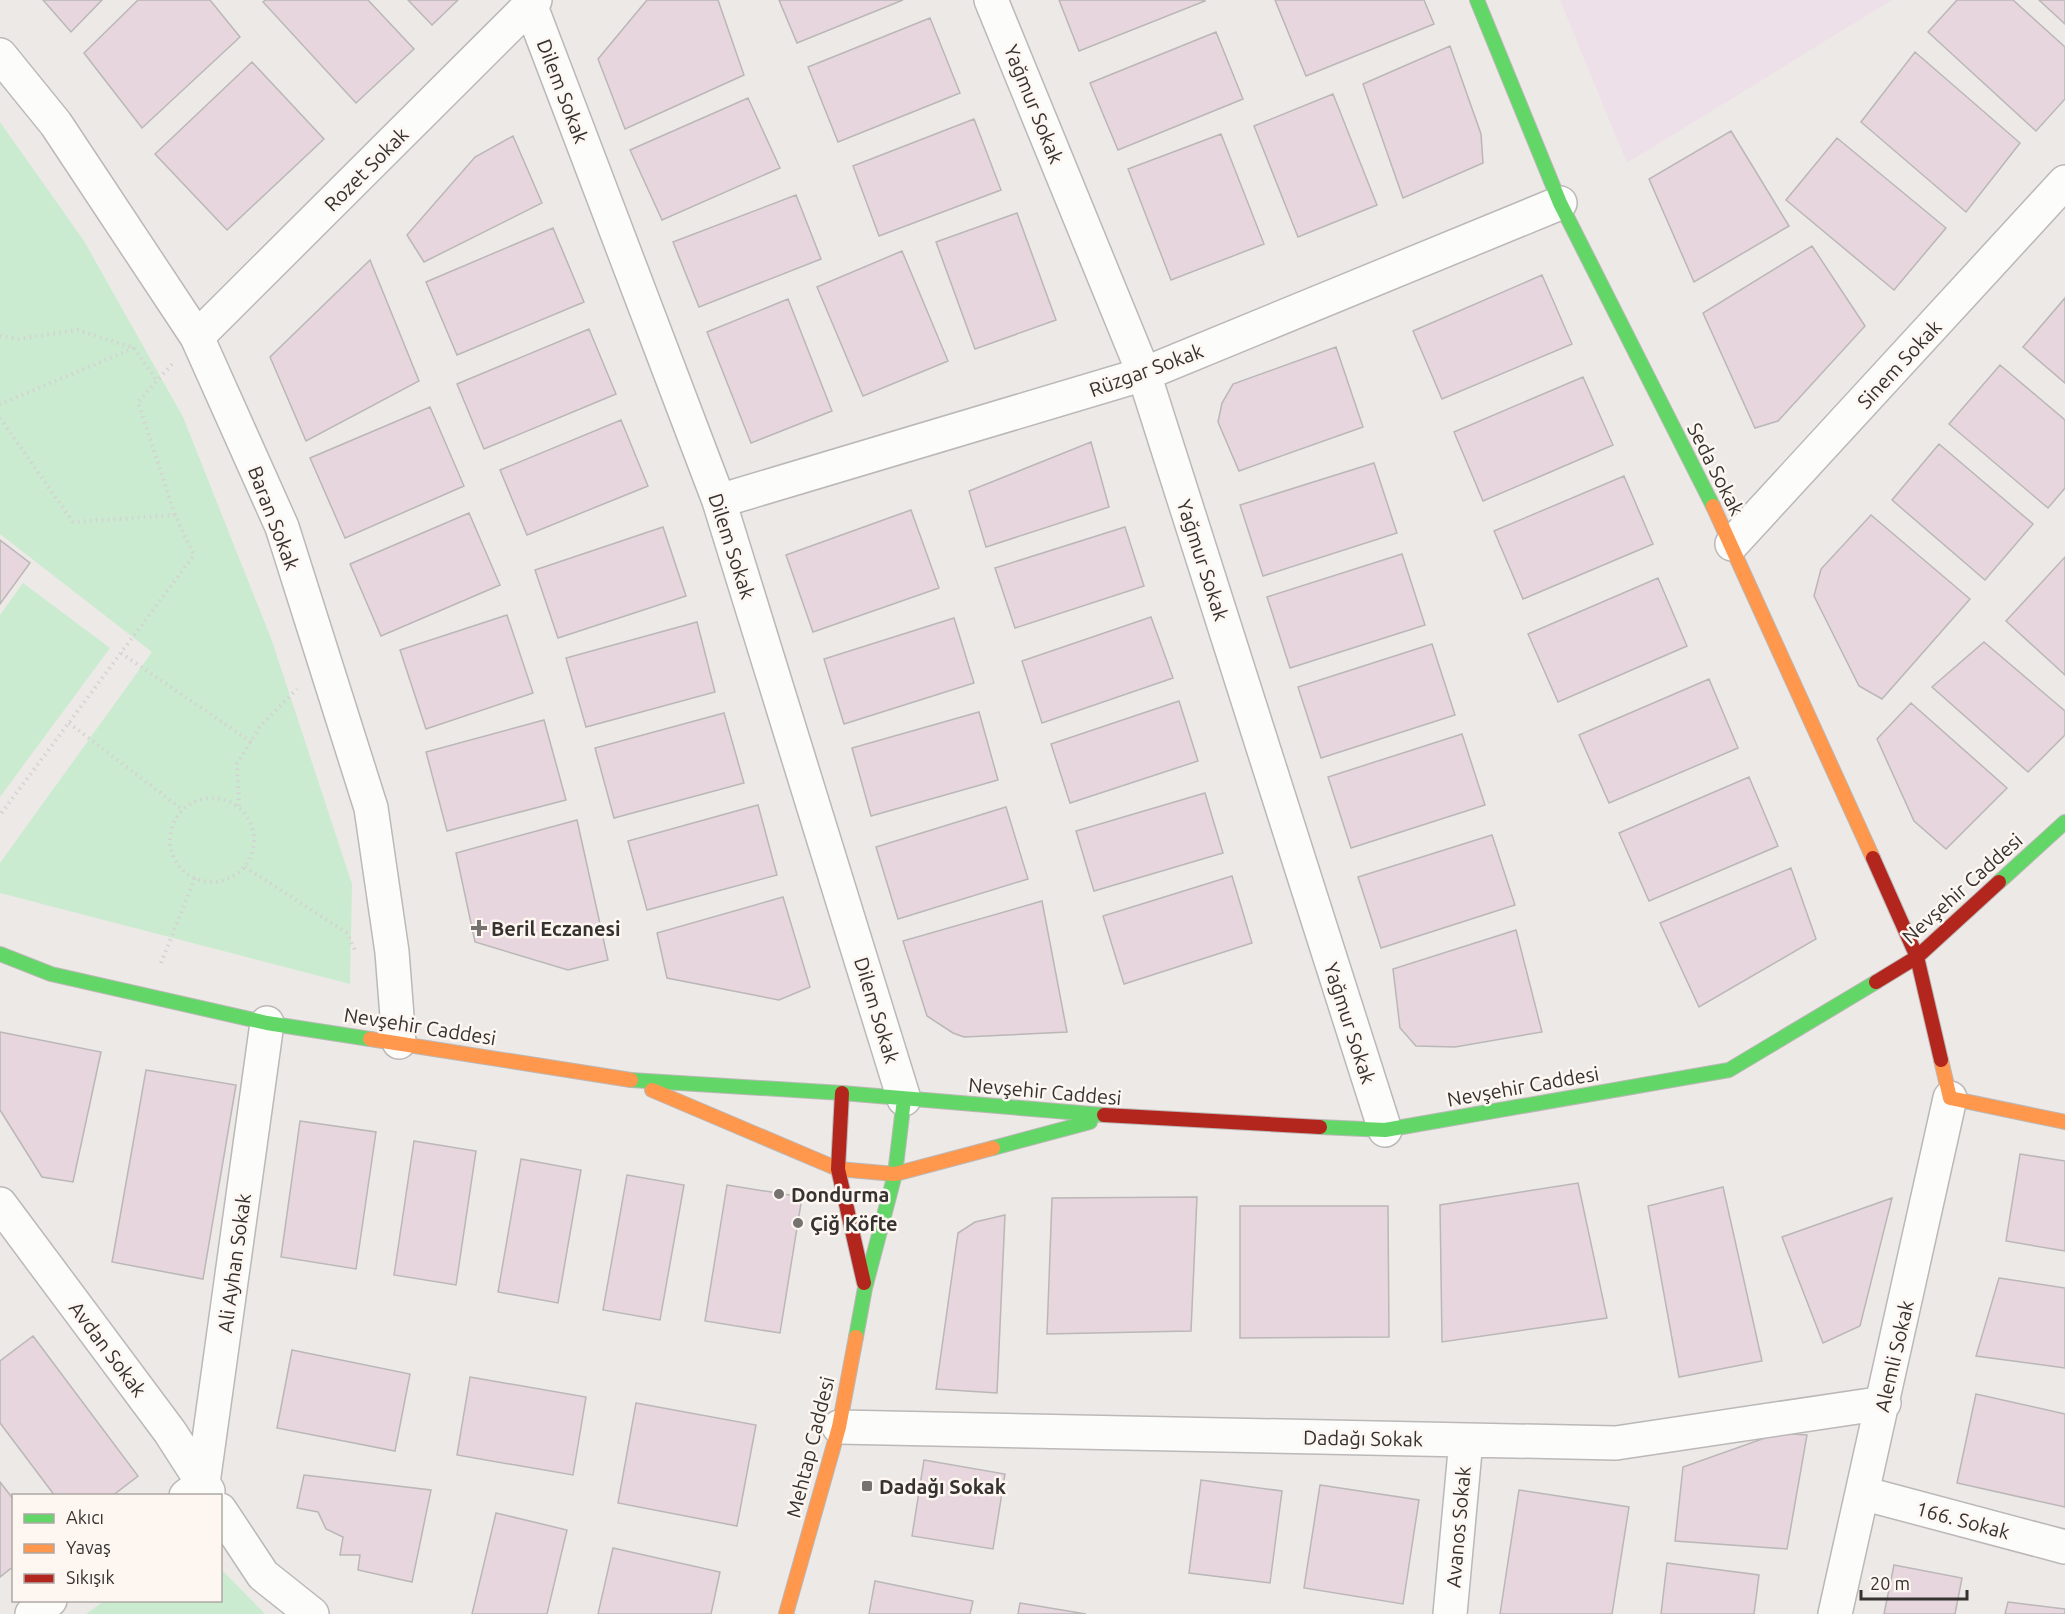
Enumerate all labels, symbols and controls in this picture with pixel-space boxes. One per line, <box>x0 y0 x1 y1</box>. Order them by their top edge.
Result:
street label: Dilem Sokak <box>533 36 593 146</box>
street label: Yağmur Sokak <box>1000 41 1068 167</box>
street label: Rozet Sokak <box>319 122 413 216</box>
street label: Sinem Sokak <box>1852 315 1946 413</box>
street label: Rüzgar Sokak <box>1086 339 1206 401</box>
street label: Seda Sokak <box>1683 419 1749 519</box>
street label: Baran Sokak <box>244 463 304 573</box>
street label: Dilem Sokak <box>704 490 760 602</box>
street label: Yağmur Sokak <box>1173 496 1233 624</box>
street label: Nevşehir Caddesi <box>1897 828 2027 948</box>
place label: Beril Eczanesi <box>491 917 621 940</box>
marker: Beril Eczanesi <box>472 921 486 935</box>
street label: Dilem Sokak <box>850 954 904 1066</box>
street label: Yağmur Sokak <box>1320 959 1380 1087</box>
street label: Nevşehir Caddesi <box>342 1003 498 1049</box>
street label: Nevşehir Caddesi <box>1445 1061 1601 1111</box>
street label: Nevşehir Caddesi <box>967 1073 1123 1109</box>
place label: Dondurma <box>791 1183 889 1206</box>
marker: Dondurma <box>772 1187 786 1201</box>
street label: Ali Ayhan Sokak <box>213 1192 255 1334</box>
place label: Çiğ Köfte <box>810 1212 898 1235</box>
marker: Çiğ Köfte <box>791 1216 805 1230</box>
street label: Avdan Sokak <box>65 1297 151 1401</box>
street label: Alemli Sokak <box>1870 1298 1918 1414</box>
street label: Mehtap Caddesi <box>781 1374 839 1520</box>
street label: Dadağı Sokak <box>1303 1425 1423 1451</box>
street label: Avanos Sokak <box>1441 1465 1475 1589</box>
place label: Dadağı Sokak <box>879 1475 1006 1498</box>
marker: Dadağı Sokak <box>860 1479 874 1493</box>
legend <box>12 1494 222 1602</box>
street label: 166. Sokak <box>1914 1496 2012 1544</box>
text: Akıcı <box>66 1507 104 1527</box>
text: Yavaş <box>66 1537 111 1557</box>
scale bar <box>1861 1563 1968 1601</box>
text: Sıkışık <box>66 1567 115 1587</box>
text: 20 m <box>1870 1573 1910 1593</box>

